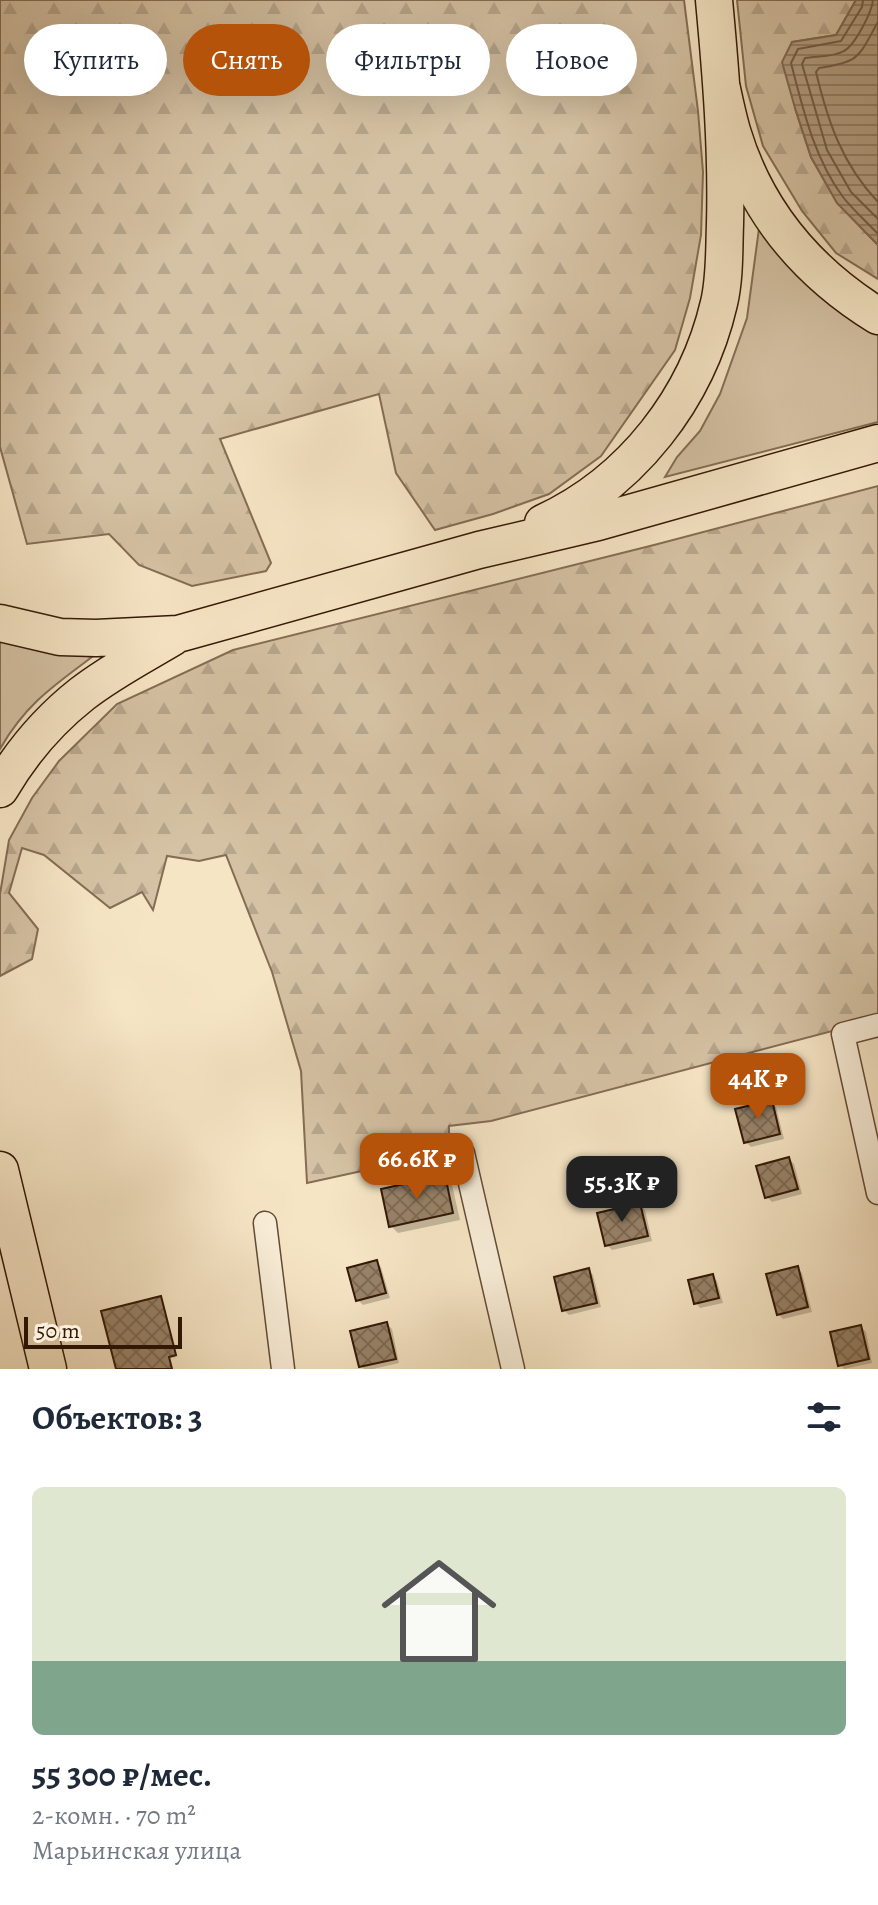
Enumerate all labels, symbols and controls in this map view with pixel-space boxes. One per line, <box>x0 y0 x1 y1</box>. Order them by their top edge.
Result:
chip: Купить <box>24 24 167 96</box>
chip: Снять <box>183 24 310 96</box>
chip: Фильтры <box>326 24 490 96</box>
chip: Новое <box>506 24 637 96</box>
pin: 44K ₽ <box>702 1053 814 1121</box>
text: 44K ₽ <box>728 1061 788 1096</box>
pin: 66.6K ₽ <box>343 1133 491 1201</box>
text: 66.6K ₽ <box>378 1141 456 1176</box>
pin: 55.3K ₽ <box>548 1156 696 1224</box>
text: 55.3K ₽ <box>584 1164 660 1199</box>
scale bar <box>24 1313 182 1349</box>
text: 50 m <box>36 1316 80 1346</box>
text: Объектов: 3 <box>32 1394 203 1441</box>
icon: filters <box>802 1395 846 1439</box>
icon: home <box>367 1539 511 1683</box>
text: 55 300 ₽/мес. <box>32 1751 212 1798</box>
text: 2-комн. · 70 m² <box>32 1798 196 1833</box>
text: Марьинская улица <box>32 1833 241 1868</box>

